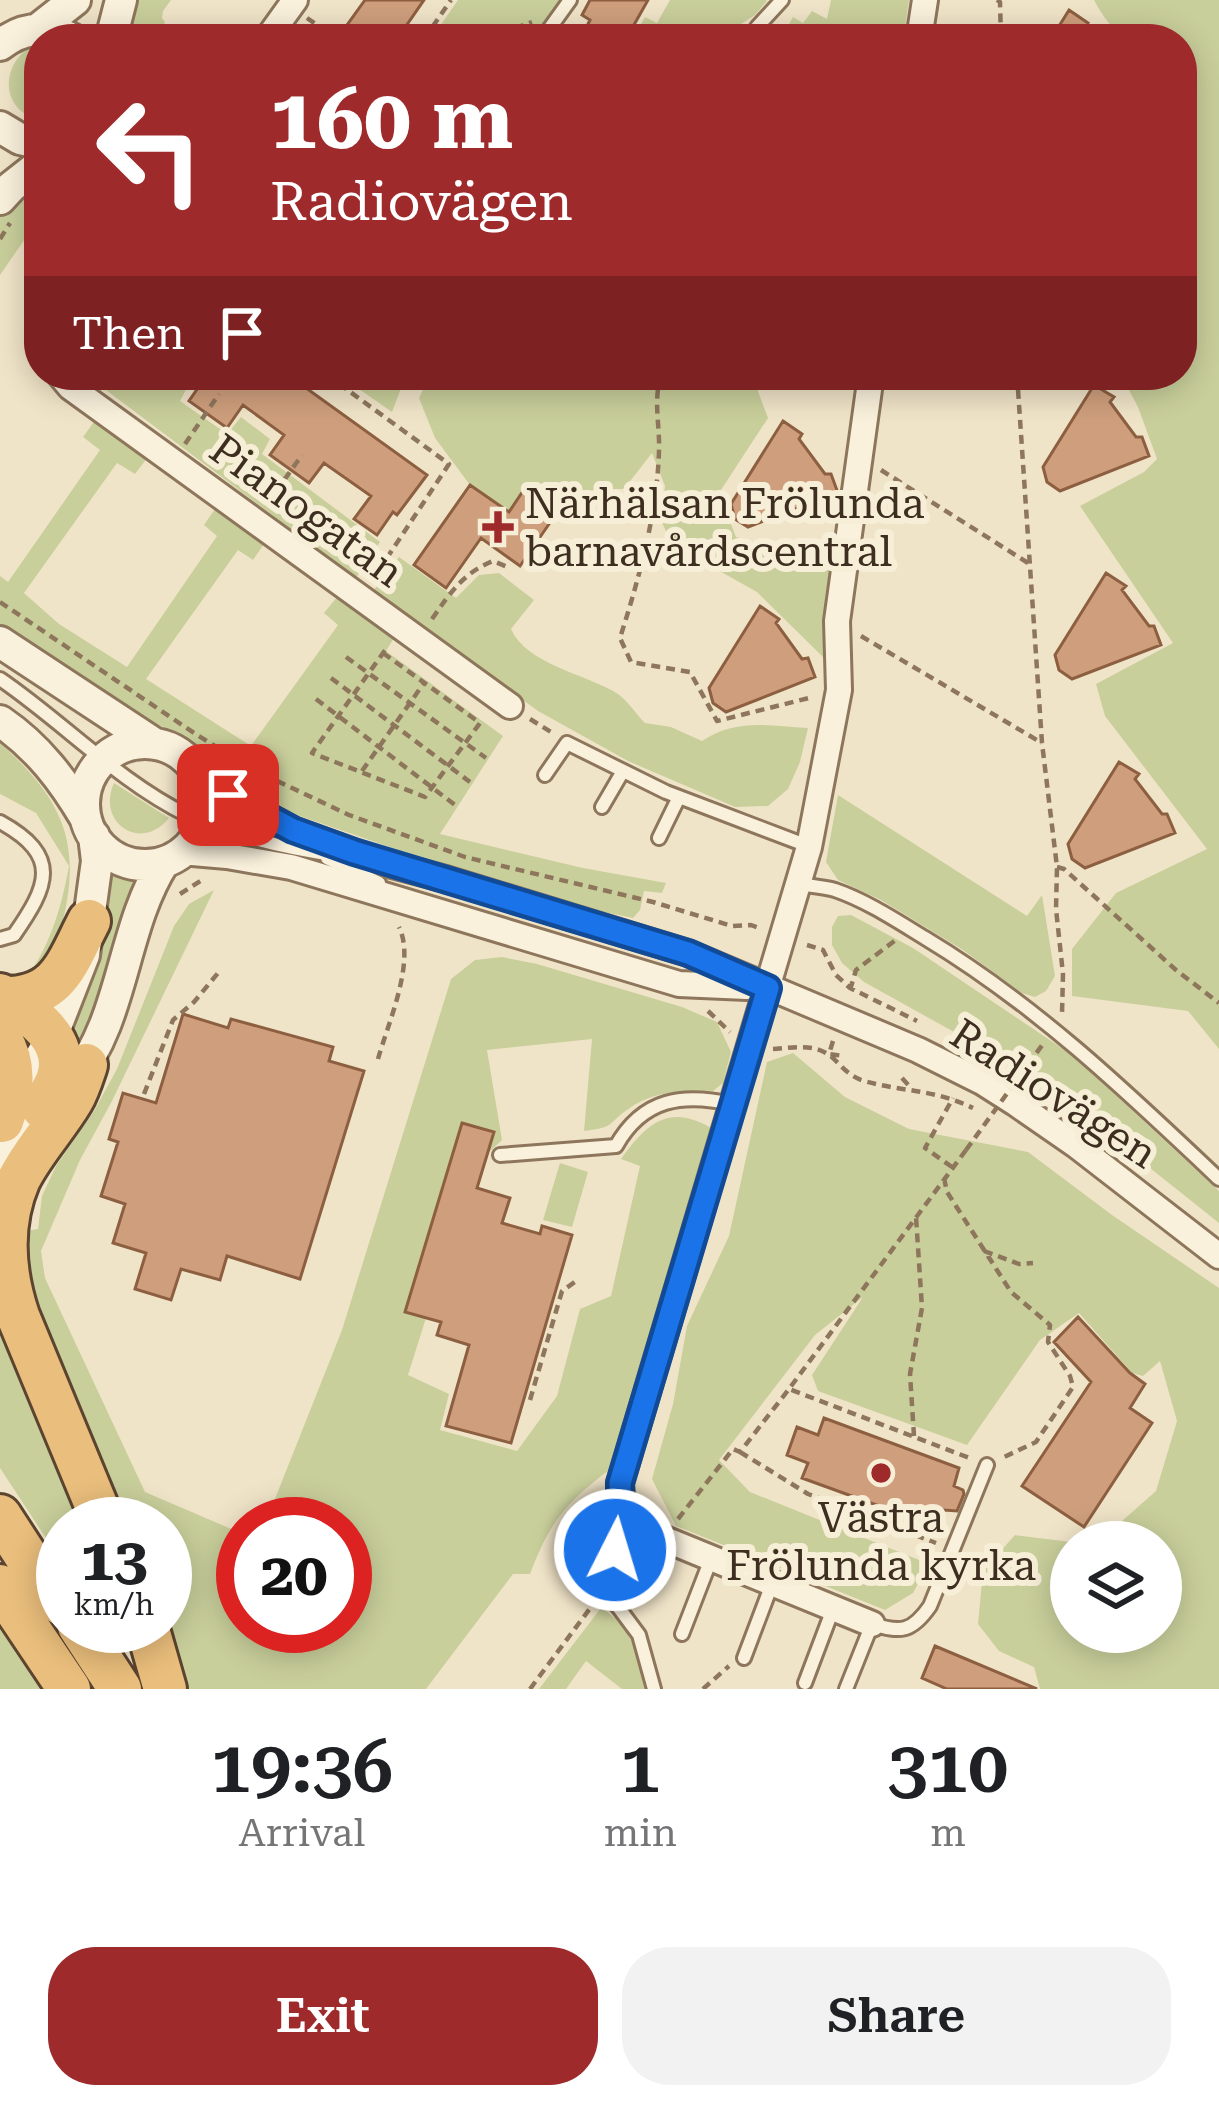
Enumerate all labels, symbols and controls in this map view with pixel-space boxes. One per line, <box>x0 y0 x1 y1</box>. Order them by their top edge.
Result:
text: 160 m <box>270 70 513 168</box>
icon: left <box>72 72 228 228</box>
text: Radiovägen <box>270 170 573 233</box>
icon: arrive <box>209 300 275 366</box>
text: Then <box>72 307 185 360</box>
street label: Pianogatan <box>201 424 413 597</box>
place label: Närhälsan Frölunda barnavårdscentral <box>525 479 925 576</box>
marker: Närhälsan Frölunda barnavårdscentral <box>482 511 514 543</box>
pin <box>177 744 279 846</box>
icon: arrive <box>195 762 261 828</box>
street label: Radiovägen <box>942 1009 1166 1178</box>
marker: Västra Frölunda kyrka <box>868 1460 894 1486</box>
position arrow <box>552 1487 678 1613</box>
place label: Västra Frölunda kyrka <box>726 1493 1036 1590</box>
speed limit sign: 20 <box>216 1497 372 1653</box>
map controls <box>1050 1521 1182 1653</box>
button: layers <box>1050 1521 1182 1653</box>
text: 13 <box>80 1524 148 1595</box>
text: km/h <box>74 1587 154 1622</box>
text: 19:36 <box>211 1725 393 1810</box>
text: 1 <box>620 1725 660 1810</box>
text: 310 <box>887 1725 1008 1810</box>
text: Arrival <box>238 1810 365 1856</box>
text: min <box>604 1810 677 1856</box>
text: m <box>930 1810 966 1856</box>
button: Exit <box>48 1947 598 2085</box>
button: Share <box>622 1947 1171 2085</box>

